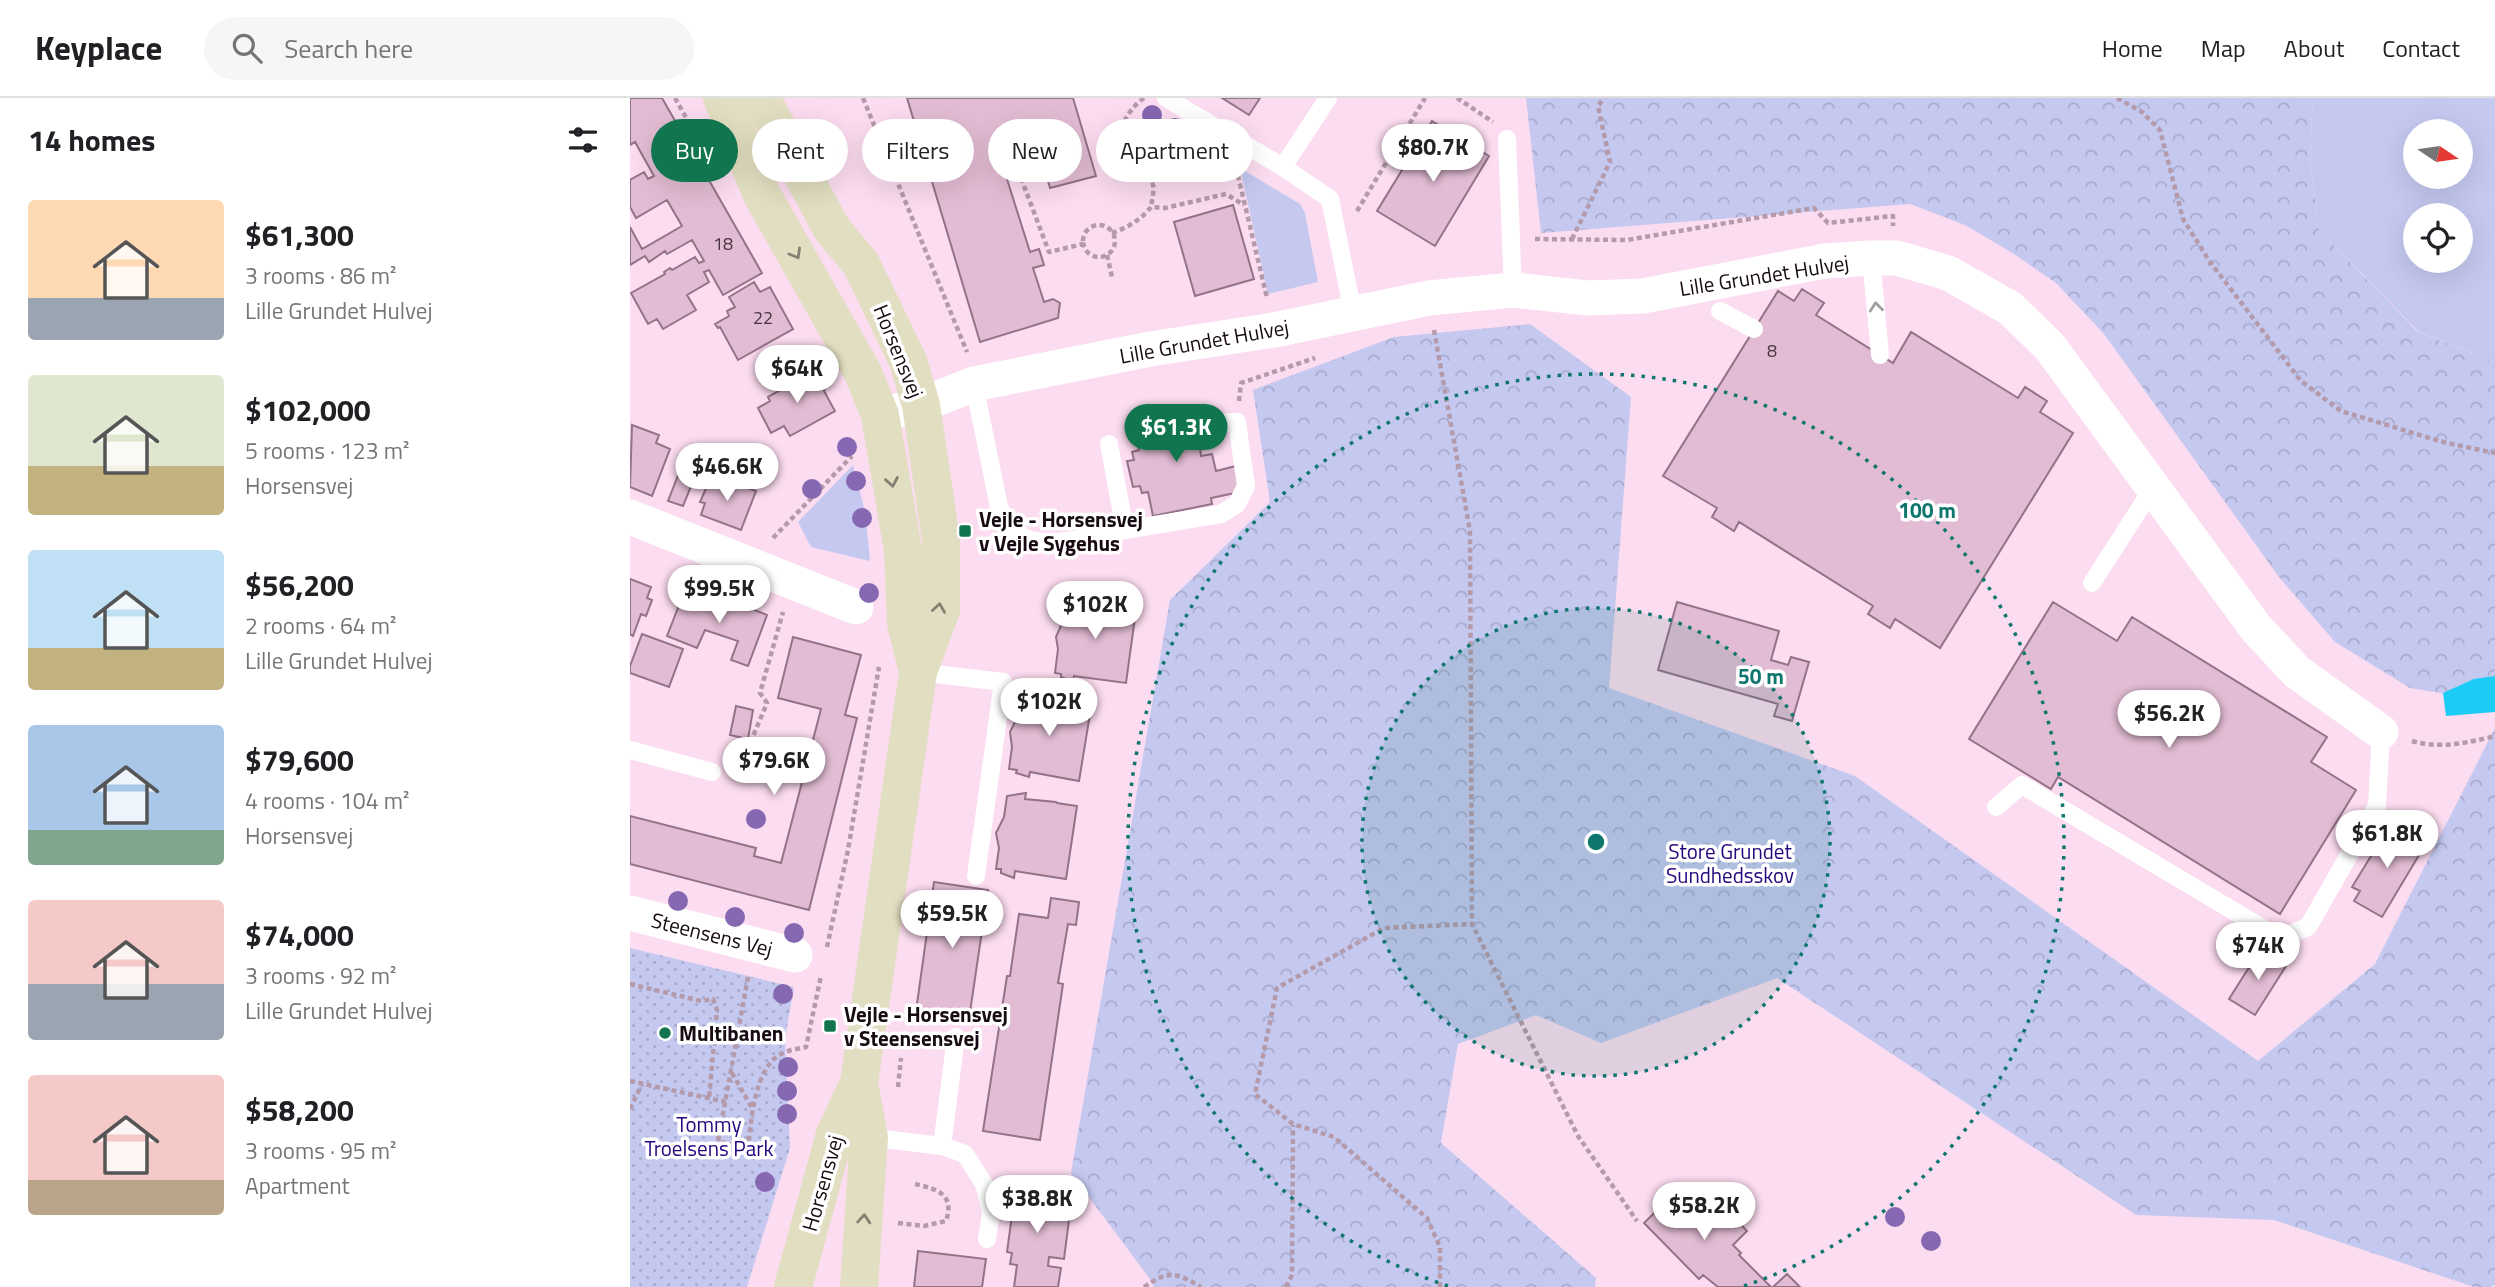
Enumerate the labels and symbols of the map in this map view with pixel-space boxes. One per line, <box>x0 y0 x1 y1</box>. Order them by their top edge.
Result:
north arrow <box>2403 119 2473 189</box>
pin: $80.7K <box>1376 125 1490 184</box>
house number: 18 <box>713 230 733 257</box>
street label: Lille Grundet Hulvej <box>1677 246 1851 304</box>
one-way arrow <box>788 247 801 259</box>
street label: Horsensvej <box>866 299 932 403</box>
one-way arrow <box>1868 301 1883 313</box>
house number: 22 <box>753 304 773 331</box>
street label: Lille Grundet Hulvej <box>1117 310 1291 372</box>
house number: 8 <box>1767 337 1777 364</box>
pin: $64K <box>756 345 838 405</box>
pin: $61.3K <box>1119 404 1233 464</box>
pin: $46.6K <box>670 444 784 503</box>
one-way arrow <box>884 477 899 488</box>
text: 100 m <box>1898 494 1956 526</box>
place label: Vejle - Horsensvej v Vejle Sygehus <box>979 503 1143 559</box>
marker: Vejle - Horsensvej v Vejle Sygehus <box>957 523 973 539</box>
pin: $99.5K <box>662 566 776 625</box>
pin: $102K <box>1046 582 1144 641</box>
one-way arrow <box>932 602 947 614</box>
text: 50 m <box>1738 660 1784 692</box>
pin: $102K <box>1000 678 1098 738</box>
pin: $56.2K <box>2112 690 2226 750</box>
pin: $79.6K <box>717 738 831 797</box>
pin: $61.8K <box>2330 810 2444 870</box>
centre of rings <box>1584 830 1608 854</box>
park label: Store Grundet Sundhedsskov <box>1666 835 1794 891</box>
pin: $59.5K <box>895 890 1009 950</box>
street label: Steensens Vej <box>648 903 776 965</box>
pin: $74K <box>2217 922 2299 982</box>
place label: Vejle - Horsensvej v Steensensvej <box>844 998 1008 1054</box>
place label: Multibanen <box>679 1017 783 1049</box>
marker: Vejle - Horsensvej v Steensensvej <box>822 1018 838 1034</box>
marker: Multibanen <box>657 1025 673 1041</box>
park label: Tommy Troelsens Park <box>644 1108 774 1164</box>
street label: Horsensvej <box>793 1131 851 1235</box>
pin: $38.8K <box>980 1176 1094 1235</box>
pin: $58.2K <box>1647 1182 1761 1242</box>
one-way arrow <box>856 1213 871 1224</box>

